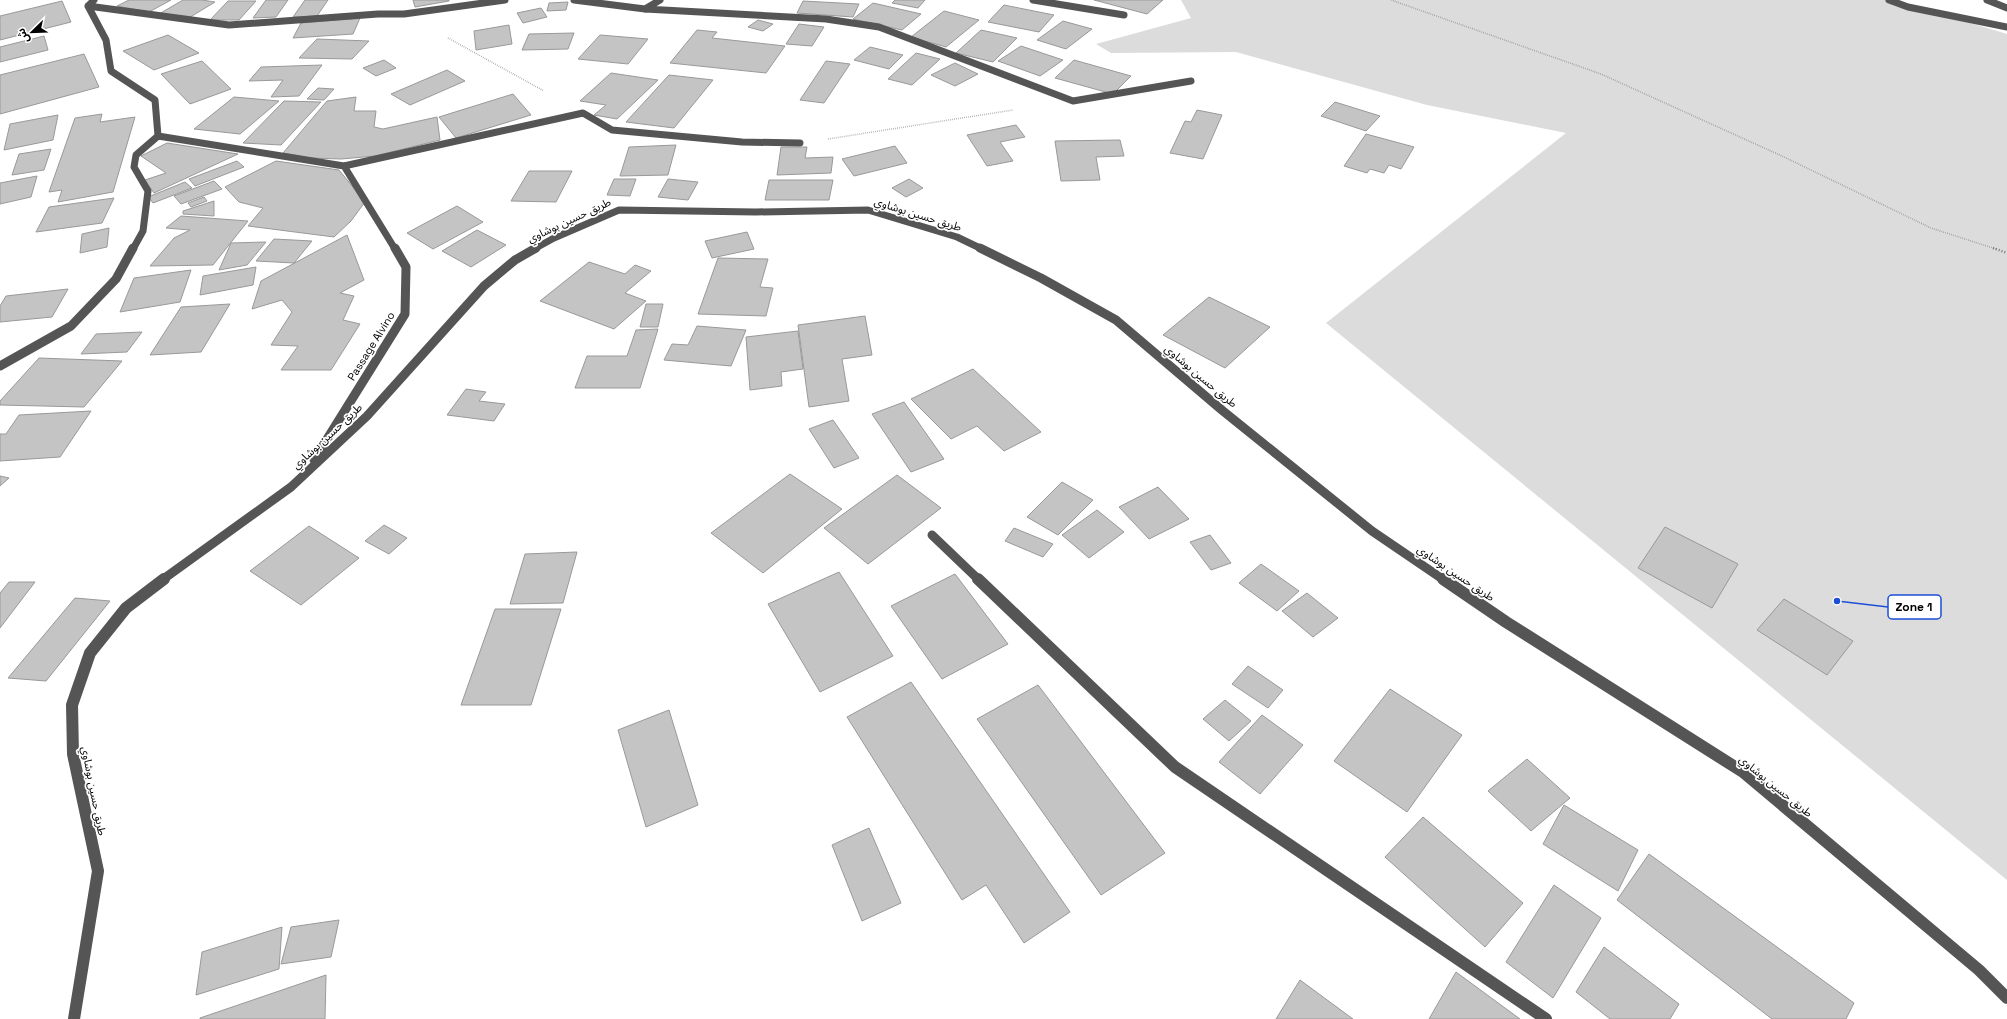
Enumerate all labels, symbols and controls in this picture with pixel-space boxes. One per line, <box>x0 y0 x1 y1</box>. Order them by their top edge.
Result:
north arrow <box>12 12 52 52</box>
text: ش <box>13 26 32 46</box>
street label: طريق حسين بوشاوي <box>872 194 963 236</box>
street label: طريق حسين بوشاوي <box>525 195 614 248</box>
street label: Passage Alvino <box>344 309 398 383</box>
street label: طريق حسين بوشاوي <box>1160 342 1240 412</box>
street label: طريق حسين بوشاوي <box>289 400 367 474</box>
street label: طريق حسين بوشاوي <box>1413 542 1497 606</box>
callout: Zone 1 <box>1888 595 1941 619</box>
text: Zone 1 <box>1896 599 1932 615</box>
street label: طريق حسين بوشاوي <box>76 745 110 837</box>
street label: طريق حسين بوشاوي <box>1735 752 1816 822</box>

